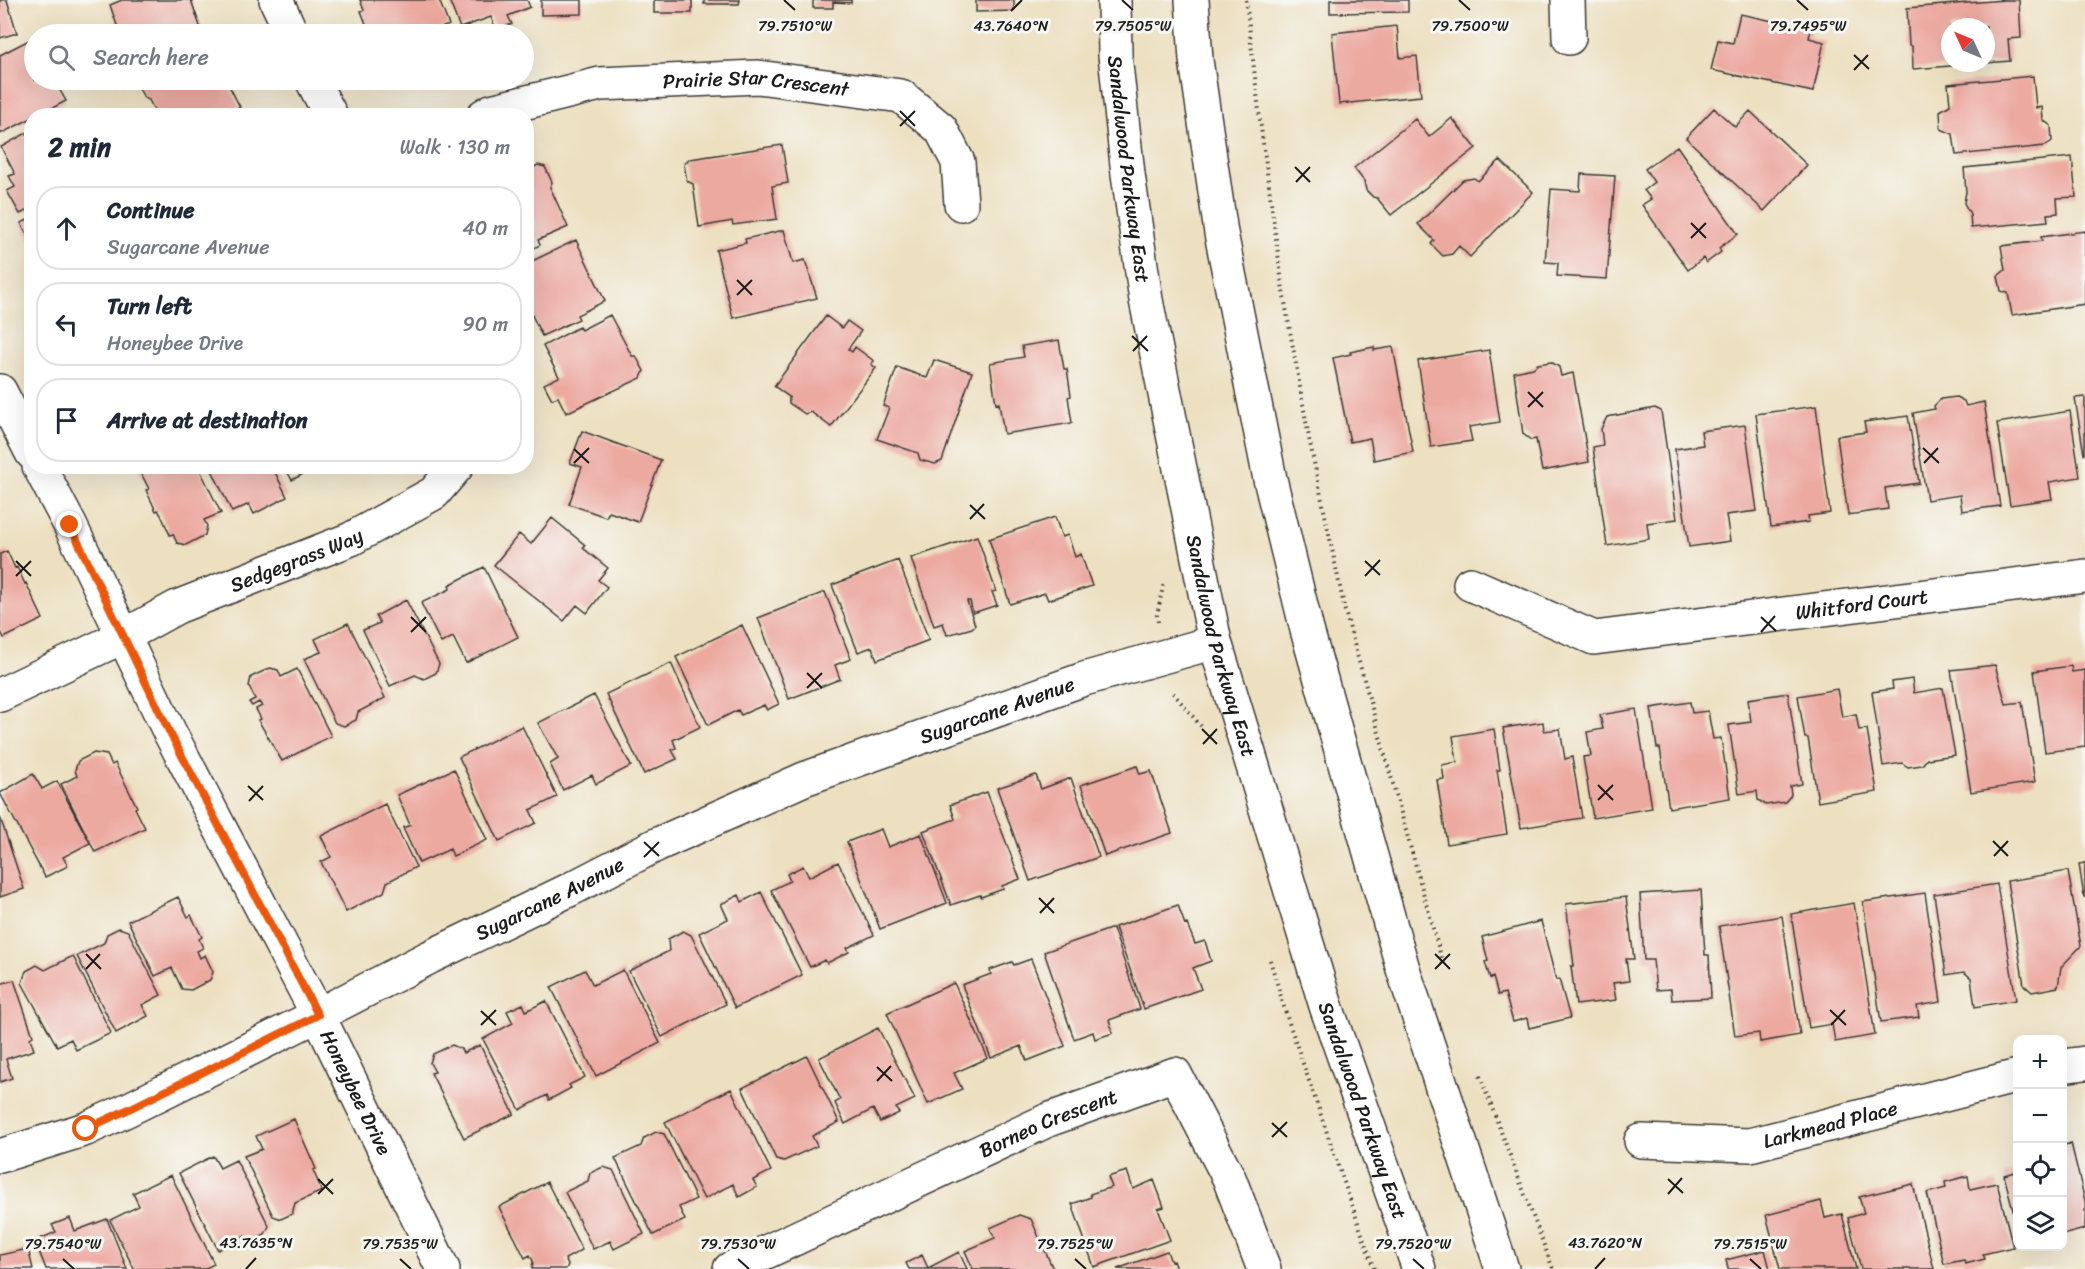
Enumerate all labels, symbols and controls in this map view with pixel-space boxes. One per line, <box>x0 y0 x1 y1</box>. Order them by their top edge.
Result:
text: 79.7510°W <box>758 13 832 39</box>
text: 43.7640°N <box>974 13 1049 39</box>
text: 79.7505°W <box>1095 13 1172 39</box>
text: 79.7500°W <box>1432 13 1509 39</box>
text: 79.7495°W <box>1770 13 1847 39</box>
north arrow <box>1941 18 1995 72</box>
search box <box>24 24 534 90</box>
text: Search here <box>93 38 209 77</box>
icon: search <box>45 41 78 74</box>
street label: Sandalwood Parkway East <box>1098 54 1161 285</box>
street label: Prairie Star Crescent <box>662 59 852 107</box>
text: 2 min <box>48 124 111 170</box>
text: Walk · 130 m <box>400 130 510 165</box>
text: Continue <box>107 191 195 230</box>
text: 40 m <box>462 211 508 246</box>
icon: ahead <box>50 212 83 245</box>
text: Sugarcane Avenue <box>107 230 269 265</box>
text: Turn left <box>107 287 192 326</box>
text: 90 m <box>463 307 508 342</box>
icon: left <box>50 308 83 341</box>
text: Honeybee Drive <box>107 326 243 361</box>
text: Arrive at destination <box>107 401 308 440</box>
icon: arrive <box>50 404 83 437</box>
route end <box>56 511 82 537</box>
street label: Sedgegrass Way <box>225 518 370 602</box>
street label: Sandalwood Parkway East <box>1176 531 1267 762</box>
street label: Whitford Court <box>1793 578 1930 630</box>
street label: Sugarcane Avenue <box>915 666 1079 754</box>
street label: Sugarcane Avenue <box>469 847 631 950</box>
street label: Sandalwood Parkway East <box>1308 997 1418 1224</box>
street label: Honeybee Drive <box>310 1023 402 1161</box>
map controls <box>2013 1035 2067 1251</box>
button: + <box>2013 1035 2067 1089</box>
street label: Borneo Crescent <box>973 1079 1122 1168</box>
button: − <box>2013 1089 2067 1143</box>
street label: Larkmead Place <box>1759 1090 1901 1158</box>
route start <box>72 1115 98 1141</box>
button: locate <box>2013 1143 2067 1197</box>
button: layers <box>2013 1197 2067 1251</box>
text: 43.7635°N <box>219 1230 293 1256</box>
text: 43.7620°N <box>1568 1230 1643 1256</box>
text: 79.7540°W <box>25 1231 102 1257</box>
text: 79.7535°W <box>362 1231 438 1257</box>
text: 79.7530°W <box>700 1231 776 1257</box>
text: 79.7525°W <box>1037 1231 1113 1257</box>
text: 79.7520°W <box>1375 1231 1452 1257</box>
text: 79.7515°W <box>1713 1231 1787 1257</box>

